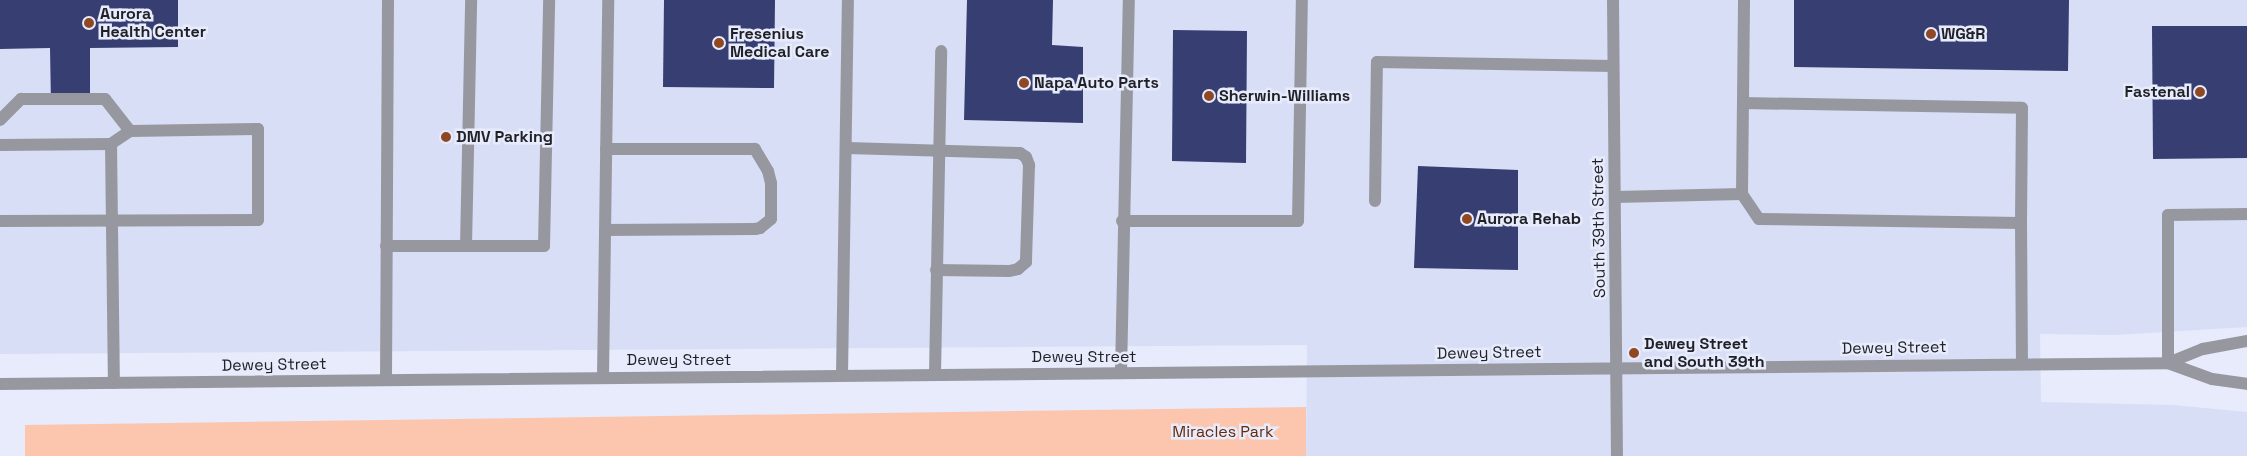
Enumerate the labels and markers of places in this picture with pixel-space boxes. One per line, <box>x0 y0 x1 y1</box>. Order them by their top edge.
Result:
place label: Aurora Health Center <box>100 4 206 42</box>
marker: Aurora Health Center <box>82 16 96 30</box>
place label: Fresenius Medical Care <box>730 24 830 62</box>
place label: WG&R <box>1941 24 1985 44</box>
marker: WG&R <box>1925 28 1937 40</box>
marker: Fresenius Medical Care <box>712 36 726 50</box>
place label: Napa Auto Parts <box>1034 73 1159 93</box>
marker: Napa Auto Parts <box>1018 77 1030 89</box>
place label: Fastenal <box>2125 82 2190 102</box>
place label: Sherwin-Williams <box>1219 86 1350 106</box>
marker: Fastenal <box>2194 86 2206 98</box>
marker: Sherwin-Williams <box>1203 90 1215 102</box>
place label: DMV Parking <box>456 127 553 147</box>
marker: DMV Parking <box>440 131 452 143</box>
place label: Aurora Rehab <box>1477 209 1581 229</box>
marker: Aurora Rehab <box>1461 213 1473 225</box>
place label: Dewey Street and South 39th <box>1644 334 1765 372</box>
marker: Dewey Street and South 39th <box>1628 347 1640 359</box>

